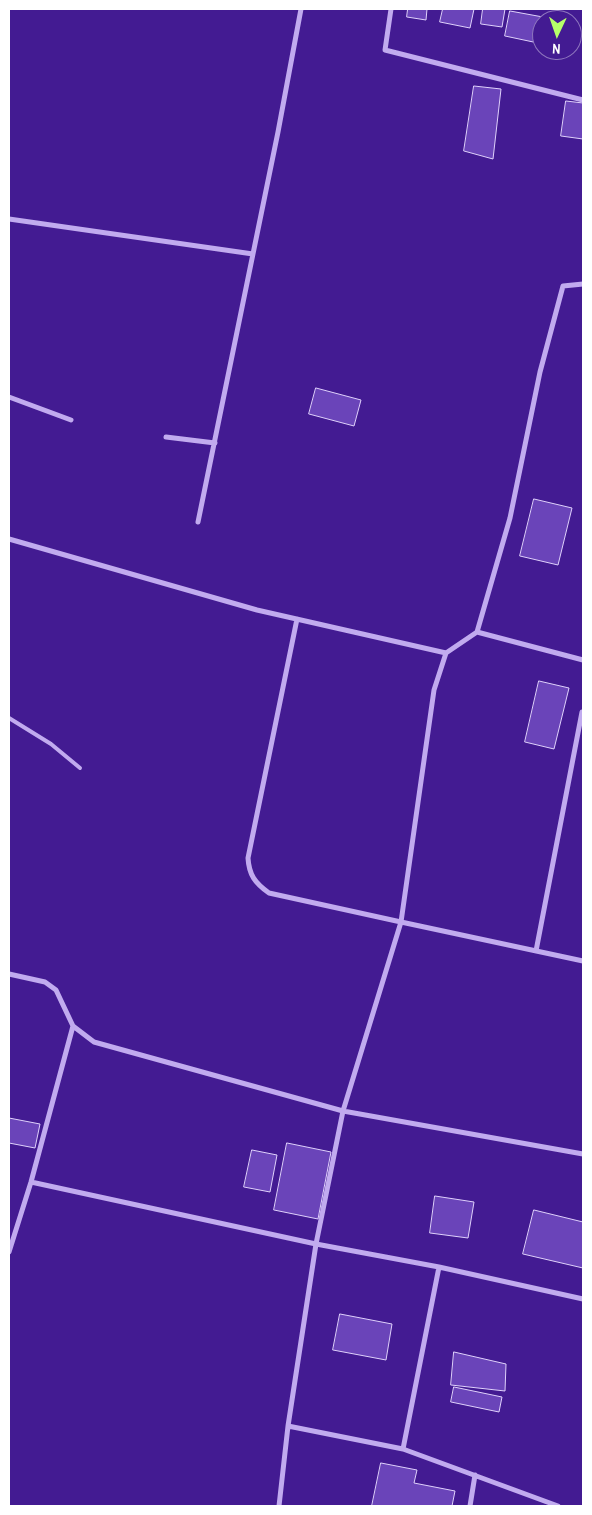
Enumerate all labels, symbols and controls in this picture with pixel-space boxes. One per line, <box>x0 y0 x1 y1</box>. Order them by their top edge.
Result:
north arrow <box>532 10 582 60</box>
text: N <box>552 40 561 58</box>

